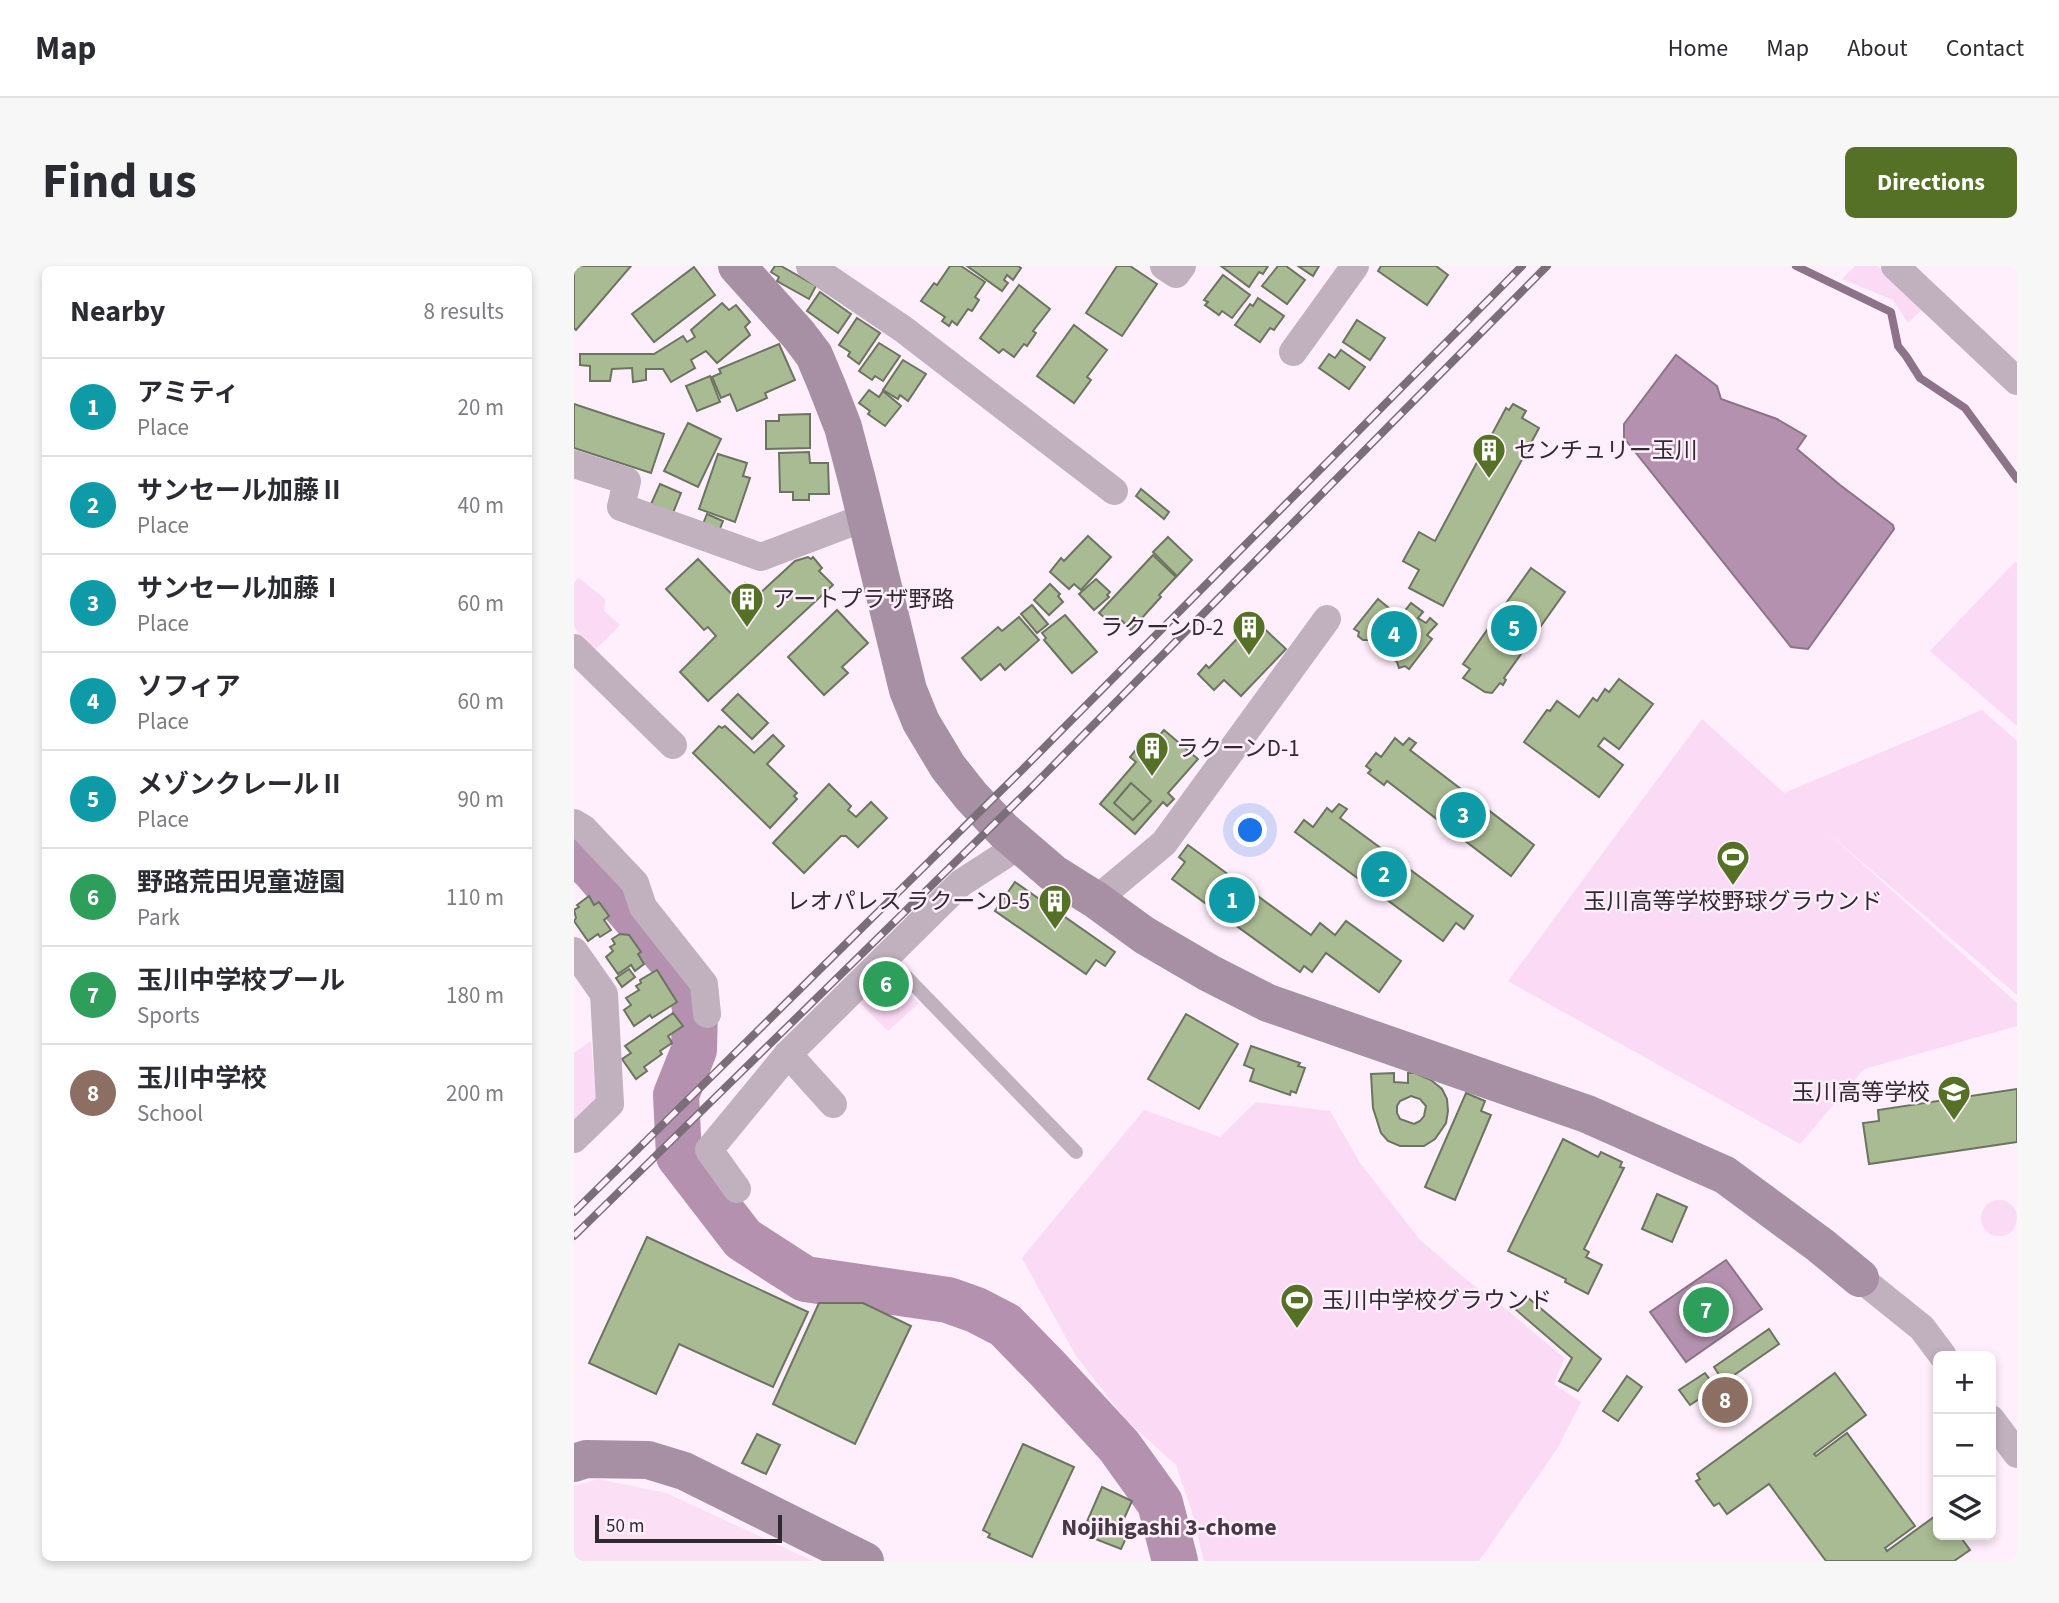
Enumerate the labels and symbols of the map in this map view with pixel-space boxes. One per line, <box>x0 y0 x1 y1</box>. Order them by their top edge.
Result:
building icon: センチュリー玉川 <box>1470 431 1508 480</box>
place label: センチュリー玉川 <box>1514 434 1698 467</box>
building icon: アートプラザ野路 <box>728 580 766 629</box>
place label: アートプラザ野路 <box>772 583 955 616</box>
pin: 5 <box>1491 602 1537 654</box>
building icon: ラクーンD-2 <box>1230 608 1268 657</box>
pin: 4 <box>1371 608 1417 660</box>
place label: ラクーンD-2 <box>1100 611 1224 644</box>
building icon: ラクーンD-1 <box>1133 729 1171 778</box>
place label: ラクーンD-1 <box>1176 732 1300 765</box>
pin: 3 <box>1440 789 1486 841</box>
your location <box>1233 813 1267 847</box>
sports icon: 玉川高等学校野球グラウンド <box>1714 838 1752 887</box>
pin: 2 <box>1361 848 1407 900</box>
pin: 1 <box>1209 874 1255 926</box>
building icon: レオパレス ラクーンD-5 <box>1036 882 1074 931</box>
place label: レオパレス ラクーンD-5 <box>787 885 1030 918</box>
place label: 玉川高等学校野球グラウンド <box>1584 885 1883 918</box>
pin: 6 <box>863 958 909 1010</box>
school or university icon: 玉川高等学校 <box>1935 1073 1973 1122</box>
place label: 玉川高等学校 <box>1792 1076 1930 1109</box>
sports icon: 玉川中学校グラウンド <box>1278 1281 1316 1330</box>
place label: 玉川中学校グラウンド <box>1322 1284 1552 1317</box>
pin: 7 <box>1683 1284 1729 1336</box>
pin: 8 <box>1702 1374 1748 1426</box>
district label: Nojihigashi 3-chome <box>1061 1510 1277 1545</box>
scale bar <box>595 1512 782 1544</box>

